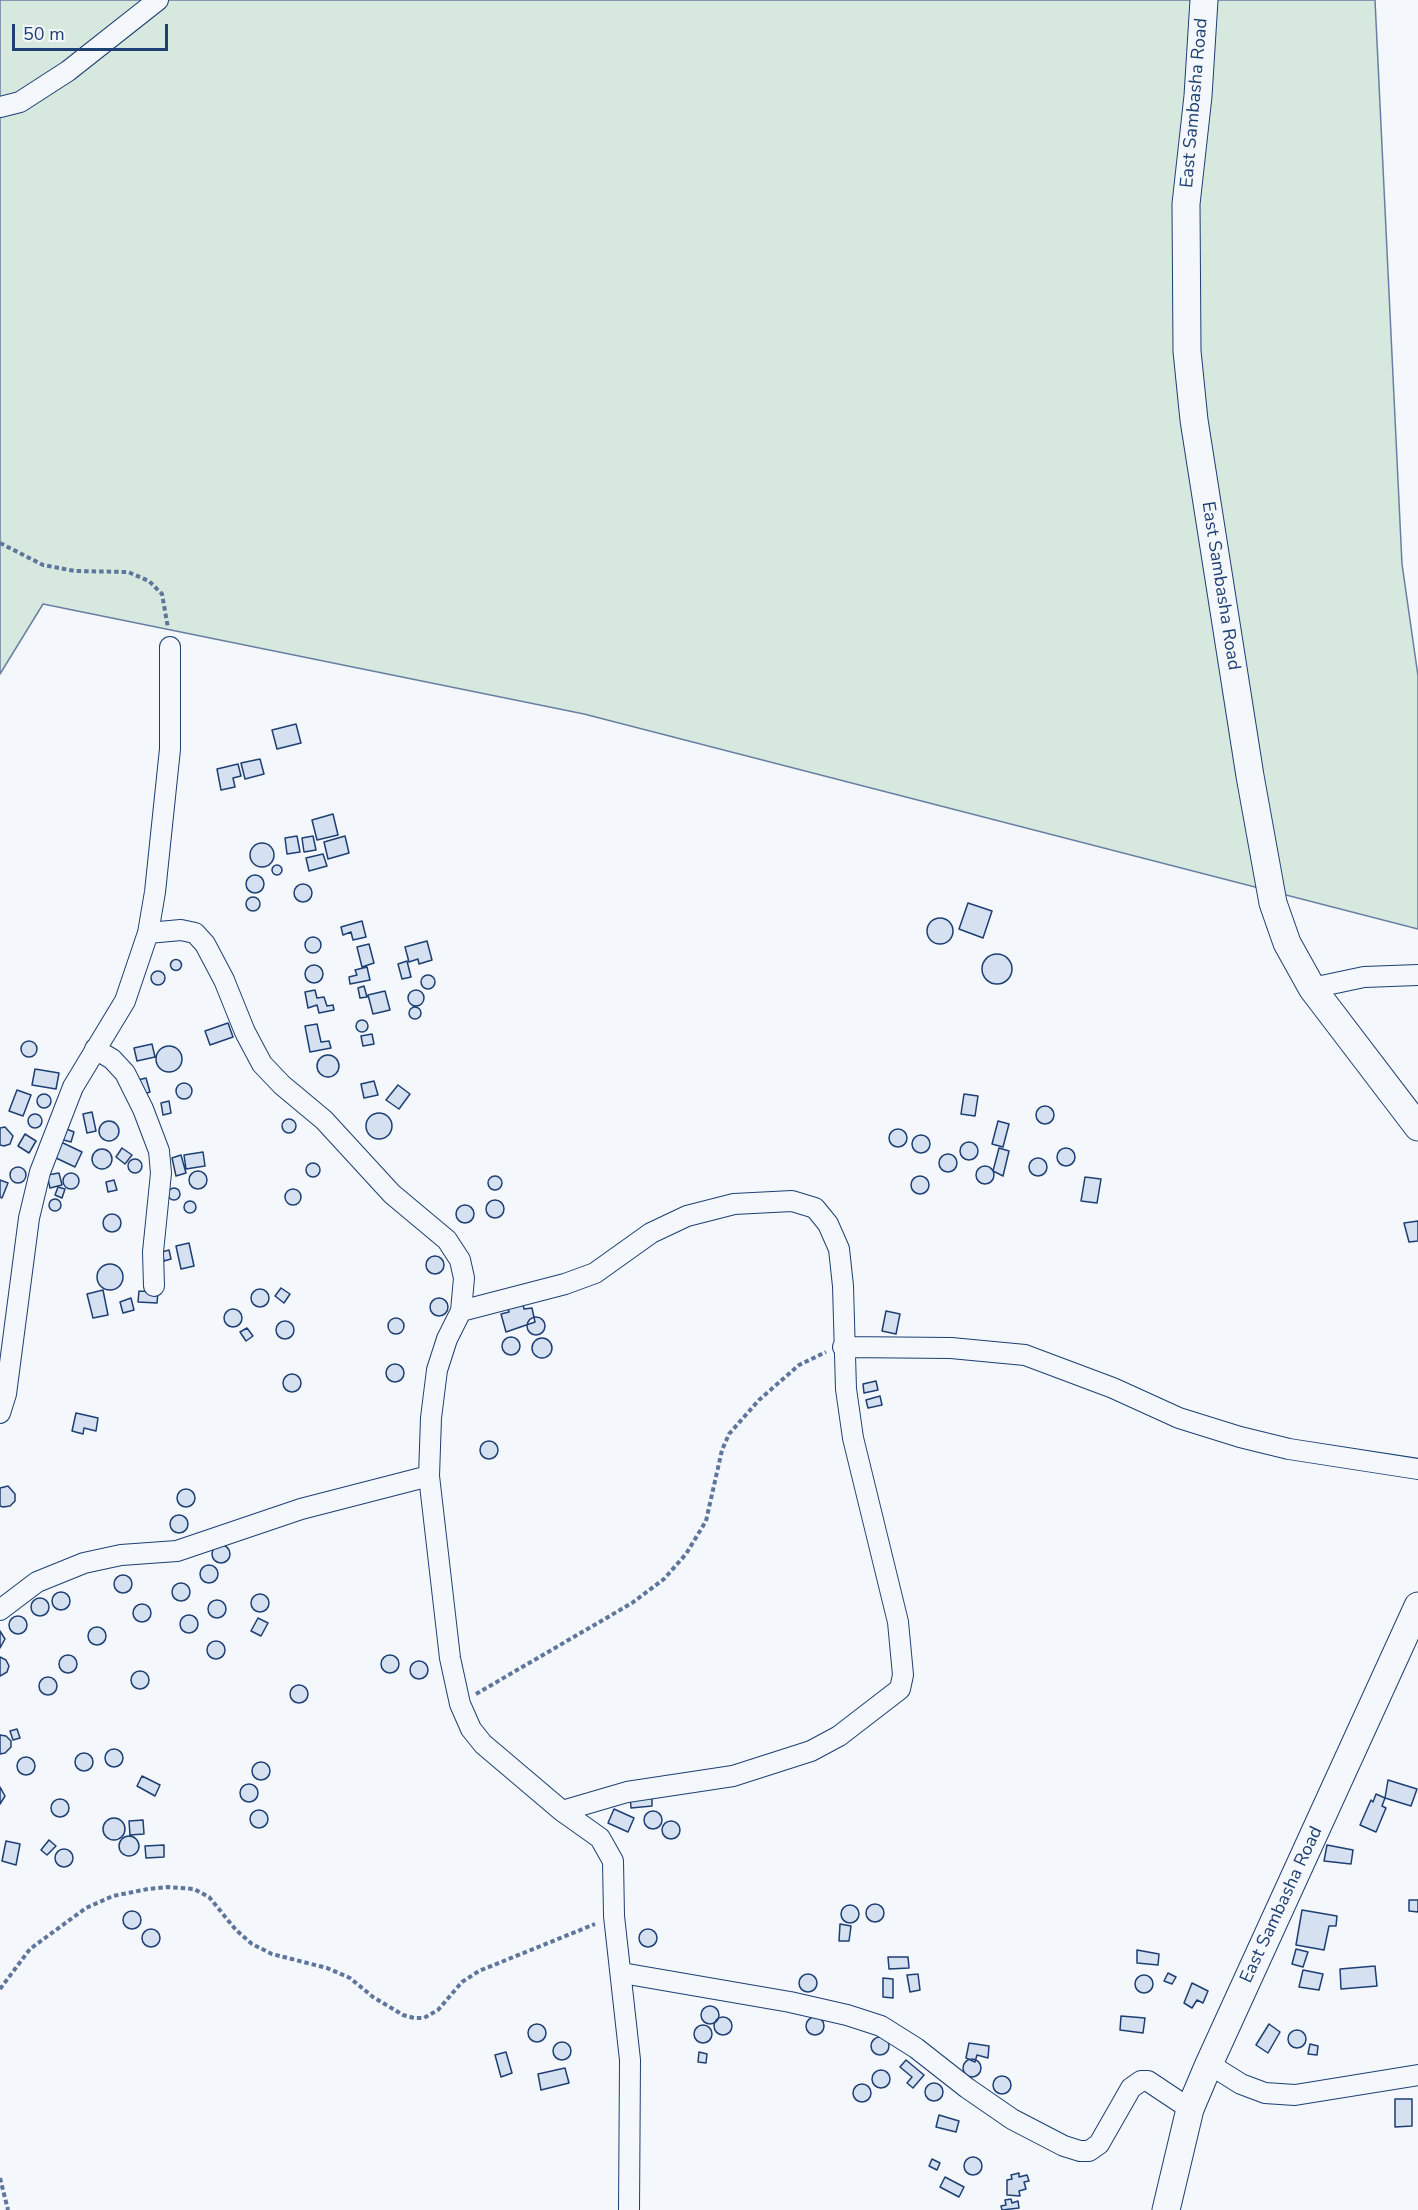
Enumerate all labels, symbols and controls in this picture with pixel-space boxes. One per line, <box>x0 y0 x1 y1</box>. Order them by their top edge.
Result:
scale bar <box>15 12 171 50</box>
street label: East Sambasha Road <box>1177 17 1213 189</box>
text: 50 m <box>23 22 65 46</box>
street label: East Sambasha Road <box>1196 500 1244 672</box>
street label: East Sambasha Road <box>1236 1823 1328 1987</box>

